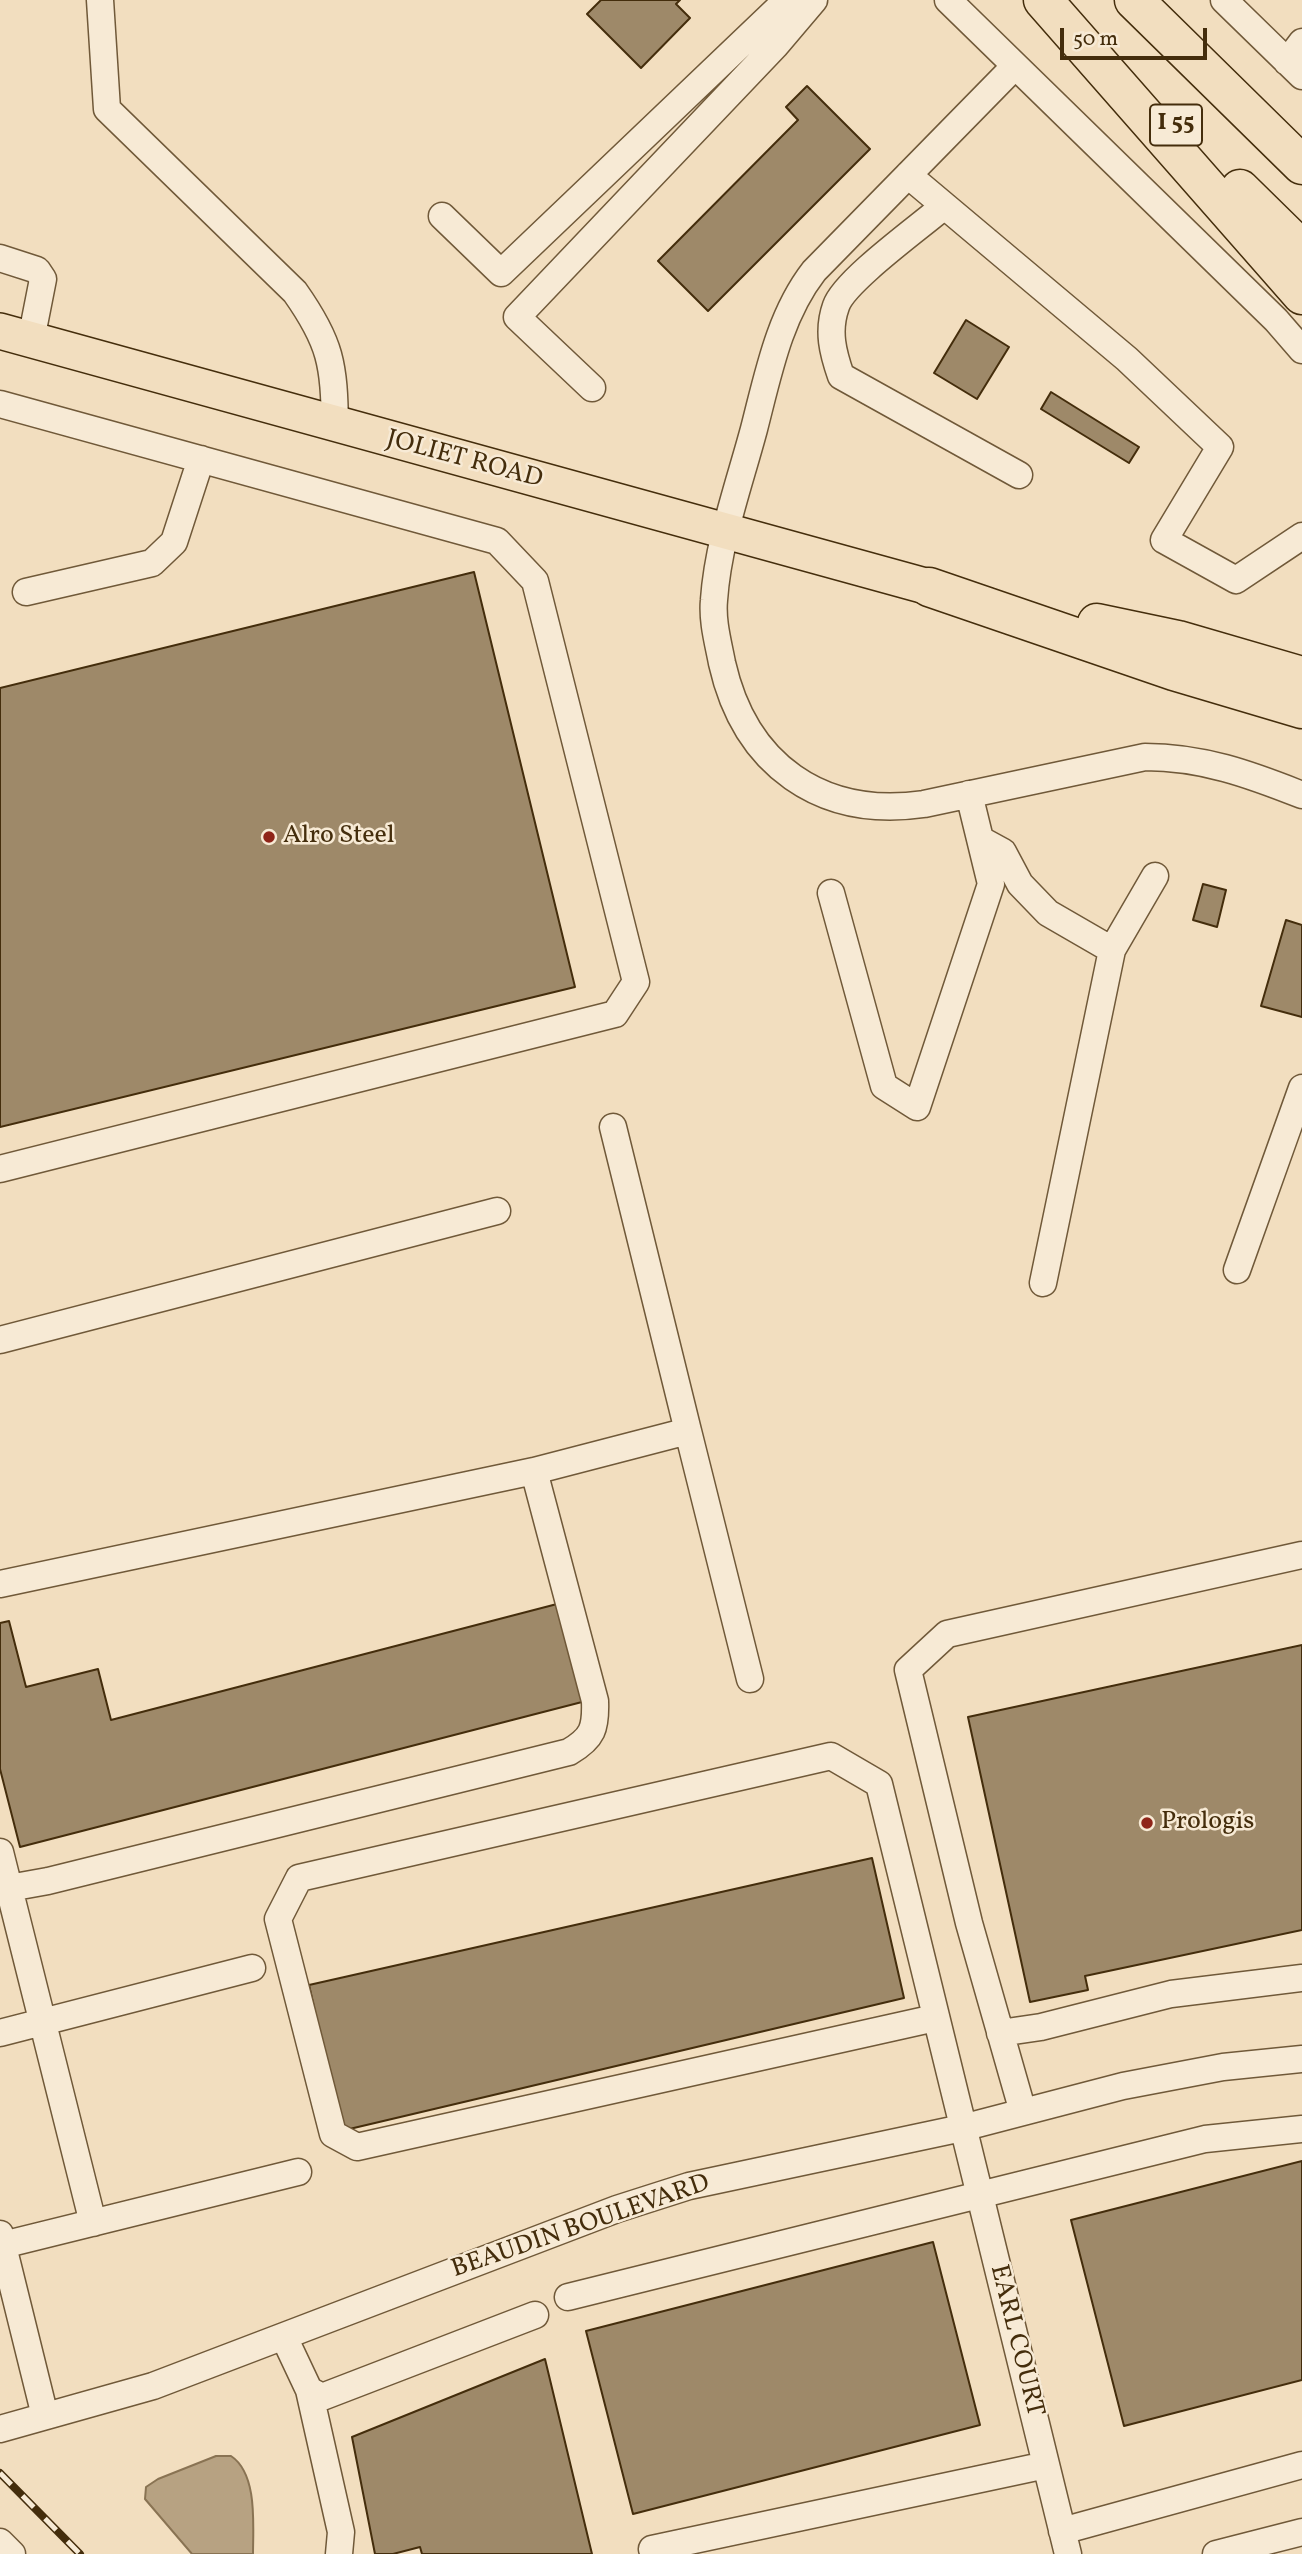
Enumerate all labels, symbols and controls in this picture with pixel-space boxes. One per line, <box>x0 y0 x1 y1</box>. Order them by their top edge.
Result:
scale bar <box>1064 14 1211 58</box>
text: 50 m <box>1073 25 1118 54</box>
road number: I 55 <box>1150 104 1202 146</box>
street label: JOLIET ROAD <box>382 425 546 497</box>
place label: Alro Steel <box>283 821 395 853</box>
marker: Alro Steel <box>261 829 277 845</box>
place label: Prologis <box>1161 1807 1254 1839</box>
marker: Prologis <box>1139 1815 1155 1831</box>
street label: BEAUDIN BOULEVARD <box>448 2169 714 2287</box>
street label: EARL COURT <box>981 2262 1049 2420</box>

